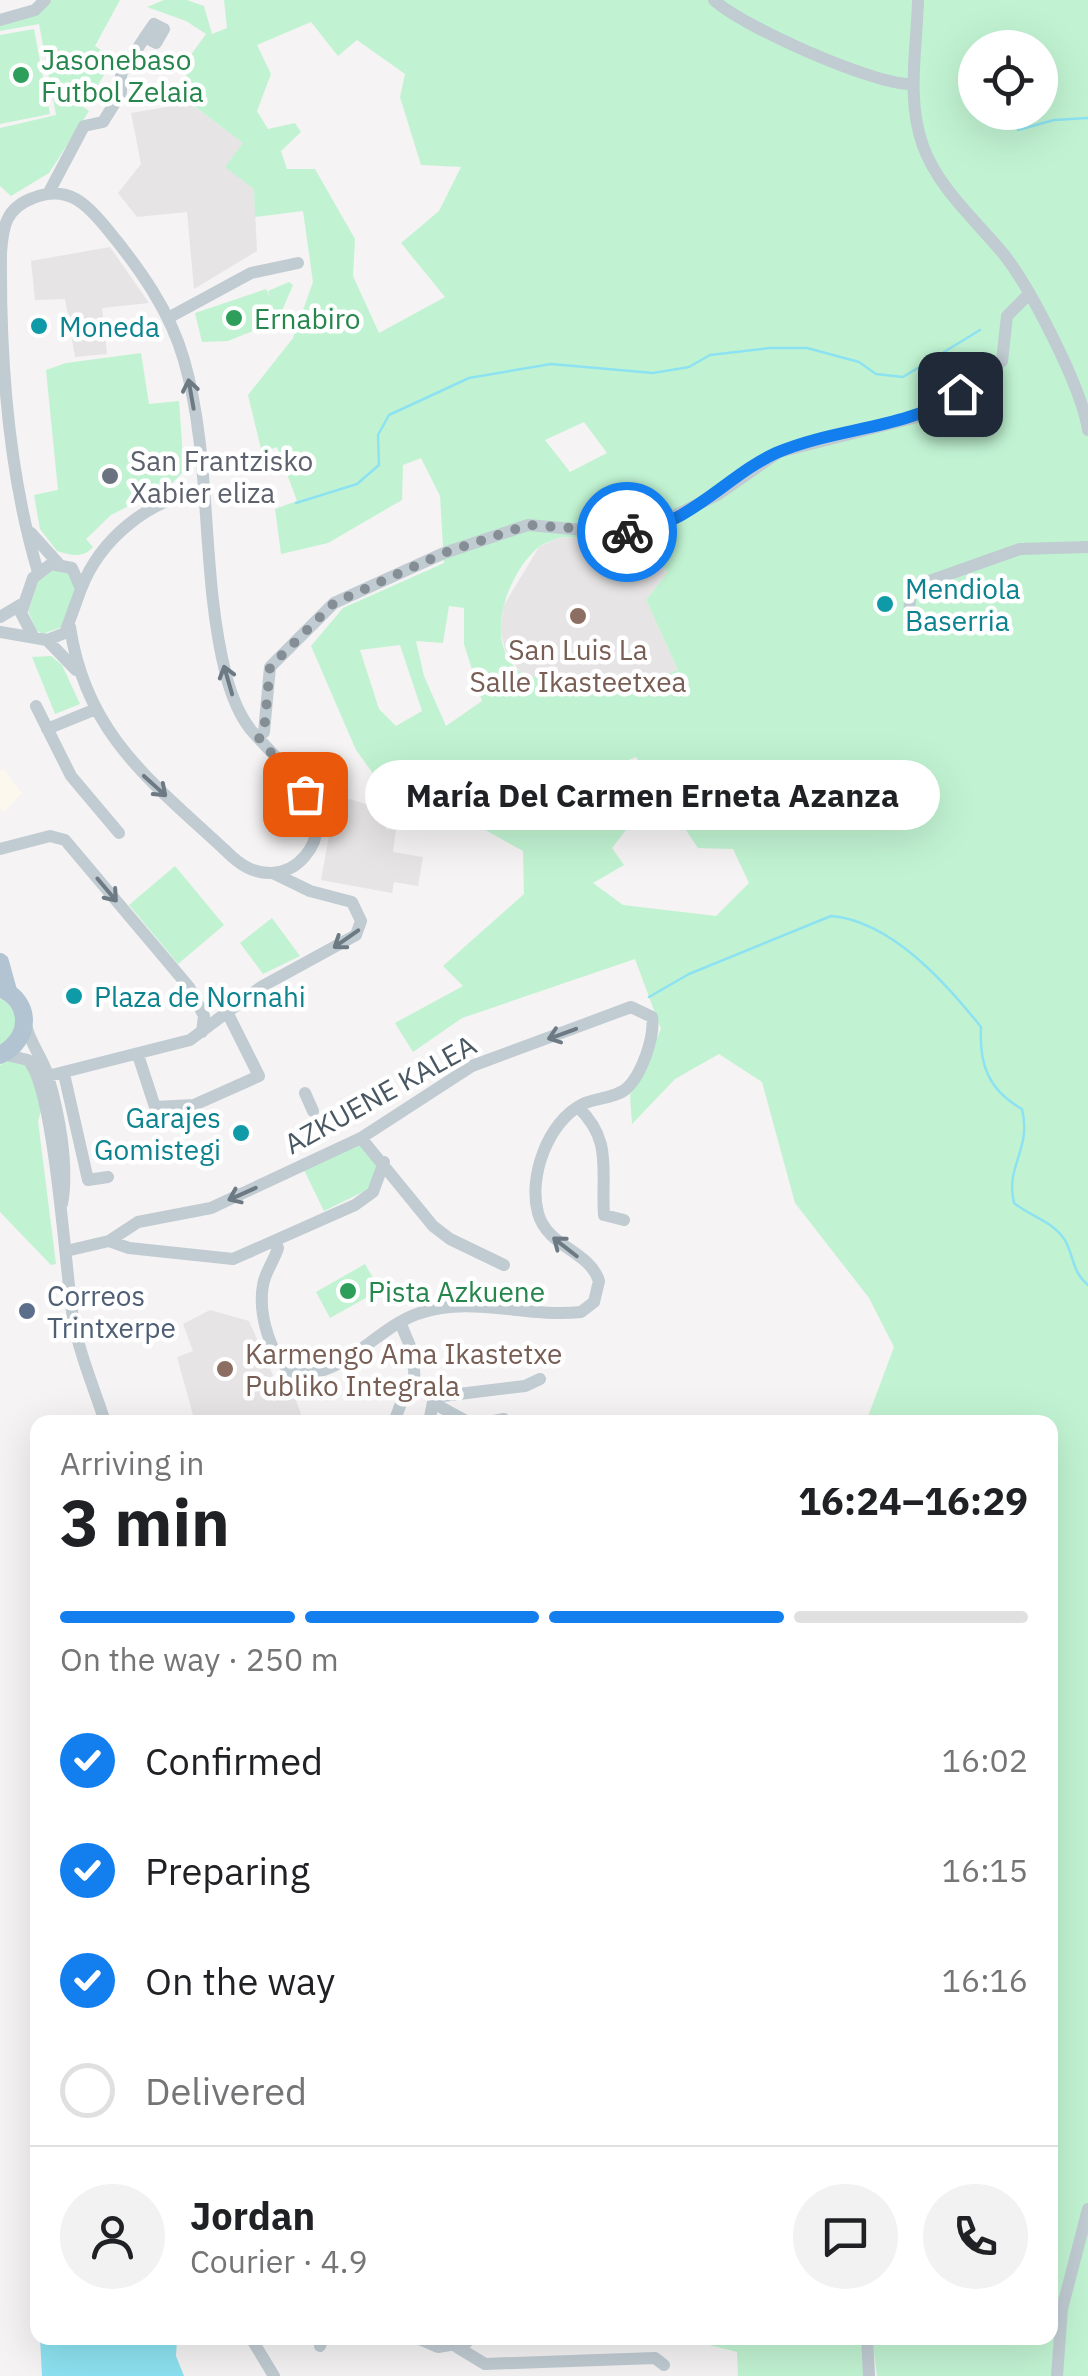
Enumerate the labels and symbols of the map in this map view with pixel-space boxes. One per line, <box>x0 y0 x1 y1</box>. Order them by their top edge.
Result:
place label: Jasonebaso Futbol Zelaia <box>41 41 204 110</box>
marker: Jasonebaso Futbol Zelaia <box>10 64 32 86</box>
place label: Ernabiro <box>254 300 361 337</box>
marker: Ernabiro <box>223 307 245 329</box>
place label: Moneda <box>59 308 160 345</box>
marker: Moneda <box>28 315 50 337</box>
pin <box>918 352 1003 437</box>
one-way arrow <box>181 378 200 411</box>
place label: San Frantzisko Xabier eliza <box>130 442 313 511</box>
marker: San Frantzisko Xabier eliza <box>99 465 121 487</box>
courier <box>577 482 677 582</box>
place label: Mendiola Baserria <box>905 570 1021 639</box>
marker: Mendiola Baserria <box>874 593 896 615</box>
marker: San Luis La Salle Ikasteetxea <box>567 605 589 627</box>
place label: San Luis La Salle Ikasteetxea <box>470 631 687 700</box>
one-way arrow <box>218 665 236 696</box>
pin <box>263 752 348 837</box>
callout: María Del Carmen Erneta Azanza <box>365 759 940 829</box>
one-way arrow <box>142 774 167 797</box>
one-way arrow <box>95 876 117 902</box>
one-way arrow <box>333 928 360 949</box>
place label: Plaza de Nornahi <box>94 978 306 1015</box>
marker: Plaza de Nornahi <box>63 985 85 1007</box>
street label: AZKUENE KALEA <box>277 1026 483 1162</box>
one-way arrow <box>548 1026 579 1044</box>
place label: Garajes Gomistegi <box>94 1099 221 1168</box>
marker: Garajes Gomistegi <box>230 1122 252 1144</box>
one-way arrow <box>227 1186 258 1204</box>
one-way arrow <box>553 1236 579 1258</box>
place label: Pista Azkuene <box>368 1273 545 1310</box>
place label: Correos Trintxerpe <box>47 1277 176 1346</box>
marker: Pista Azkuene <box>337 1280 359 1302</box>
marker: Correos Trintxerpe <box>16 1300 38 1322</box>
place label: Karmengo Ama Ikastetxe Publiko Integrala <box>245 1335 563 1404</box>
marker: Karmengo Ama Ikastetxe Publiko Integrala <box>214 1358 236 1380</box>

